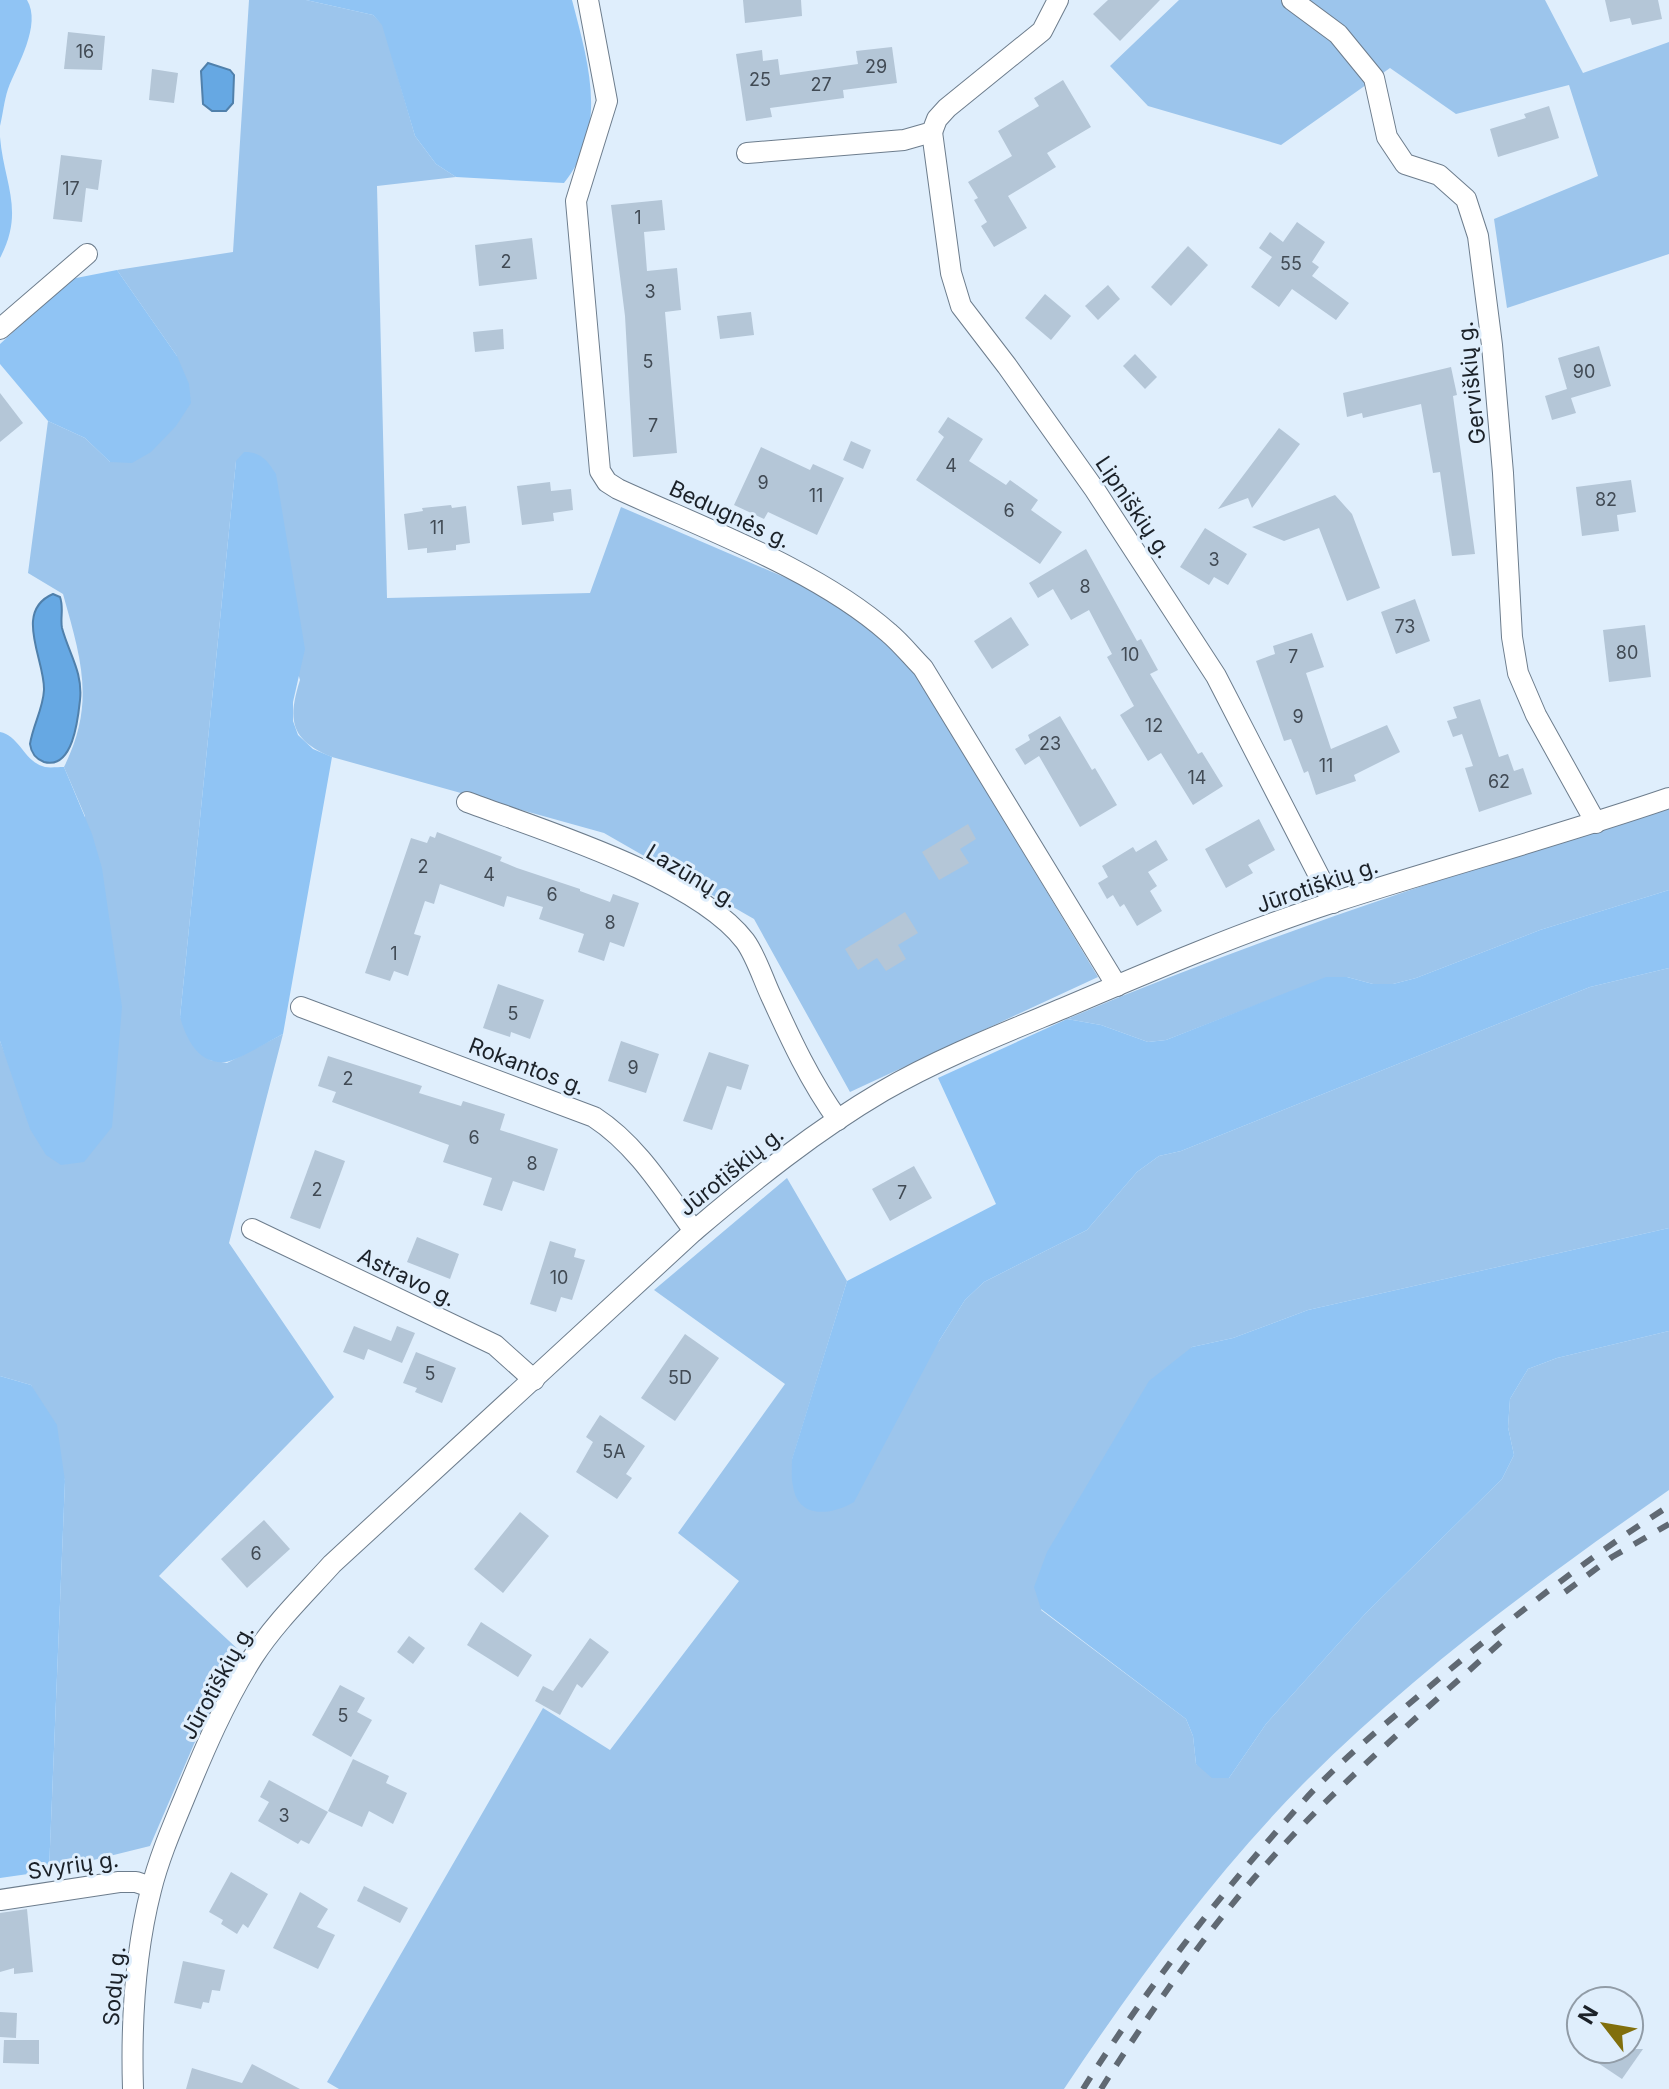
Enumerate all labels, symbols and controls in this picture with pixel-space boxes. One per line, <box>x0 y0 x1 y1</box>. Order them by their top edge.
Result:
house number: 16 <box>76 41 94 62</box>
house number: 29 <box>865 56 887 77</box>
house number: 25 <box>749 69 771 90</box>
house number: 27 <box>810 74 832 95</box>
house number: 17 <box>62 178 80 199</box>
house number: 1 <box>634 207 642 228</box>
house number: 2 <box>501 251 511 272</box>
house number: 55 <box>1280 253 1302 274</box>
house number: 3 <box>644 281 656 302</box>
street label: Gerviškių g. <box>1452 320 1490 446</box>
house number: 5 <box>643 351 653 372</box>
house number: 90 <box>1573 361 1595 382</box>
house number: 7 <box>648 415 658 436</box>
street label: Lipniškių g. <box>1090 451 1178 563</box>
house number: 4 <box>945 455 957 476</box>
house number: 9 <box>757 472 769 493</box>
street label: Bedugnės g. <box>665 475 795 553</box>
house number: 11 <box>809 485 823 506</box>
house number: 82 <box>1595 489 1617 510</box>
house number: 6 <box>1003 500 1015 521</box>
house number: 11 <box>430 517 444 538</box>
house number: 3 <box>1208 549 1220 570</box>
house number: 8 <box>1079 576 1091 597</box>
house number: 73 <box>1394 616 1416 637</box>
house number: 80 <box>1616 642 1638 663</box>
house number: 10 <box>1121 644 1139 665</box>
house number: 7 <box>1288 646 1298 667</box>
house number: 9 <box>1292 706 1304 727</box>
house number: 12 <box>1145 715 1163 736</box>
house number: 23 <box>1039 733 1061 754</box>
house number: 11 <box>1319 755 1333 776</box>
house number: 14 <box>1188 767 1206 788</box>
house number: 62 <box>1488 771 1510 792</box>
street label: Lazūnų g. <box>642 839 742 913</box>
street label: Jūrotiškių g. <box>1253 852 1381 918</box>
house number: 2 <box>418 856 428 877</box>
house number: 4 <box>483 864 495 885</box>
house number: 6 <box>546 884 558 905</box>
house number: 8 <box>604 912 616 933</box>
house number: 1 <box>390 943 398 964</box>
house number: 5 <box>508 1003 518 1024</box>
street label: Rokantos g. <box>465 1032 589 1100</box>
house number: 9 <box>627 1057 639 1078</box>
house number: 2 <box>343 1068 353 1089</box>
street label: Jūrotiškių g. <box>673 1121 789 1221</box>
house number: 6 <box>468 1127 480 1148</box>
house number: 8 <box>526 1153 538 1174</box>
house number: 2 <box>312 1179 322 1200</box>
house number: 7 <box>897 1182 907 1203</box>
street label: Astravo g. <box>354 1242 460 1312</box>
house number: 10 <box>550 1267 568 1288</box>
house number: 5 <box>425 1363 435 1384</box>
house number: 5D <box>668 1367 692 1388</box>
house number: 5A <box>602 1441 626 1462</box>
house number: 6 <box>250 1543 262 1564</box>
street label: Jūrotiškių g. <box>175 1620 259 1744</box>
house number: 5 <box>338 1705 348 1726</box>
house number: 3 <box>278 1805 290 1826</box>
street label: Svyrių g. <box>26 1846 120 1884</box>
street label: Sodų g. <box>98 1945 130 2027</box>
north arrow <box>1565 1985 1645 2065</box>
text: N <box>1572 2001 1603 2029</box>

